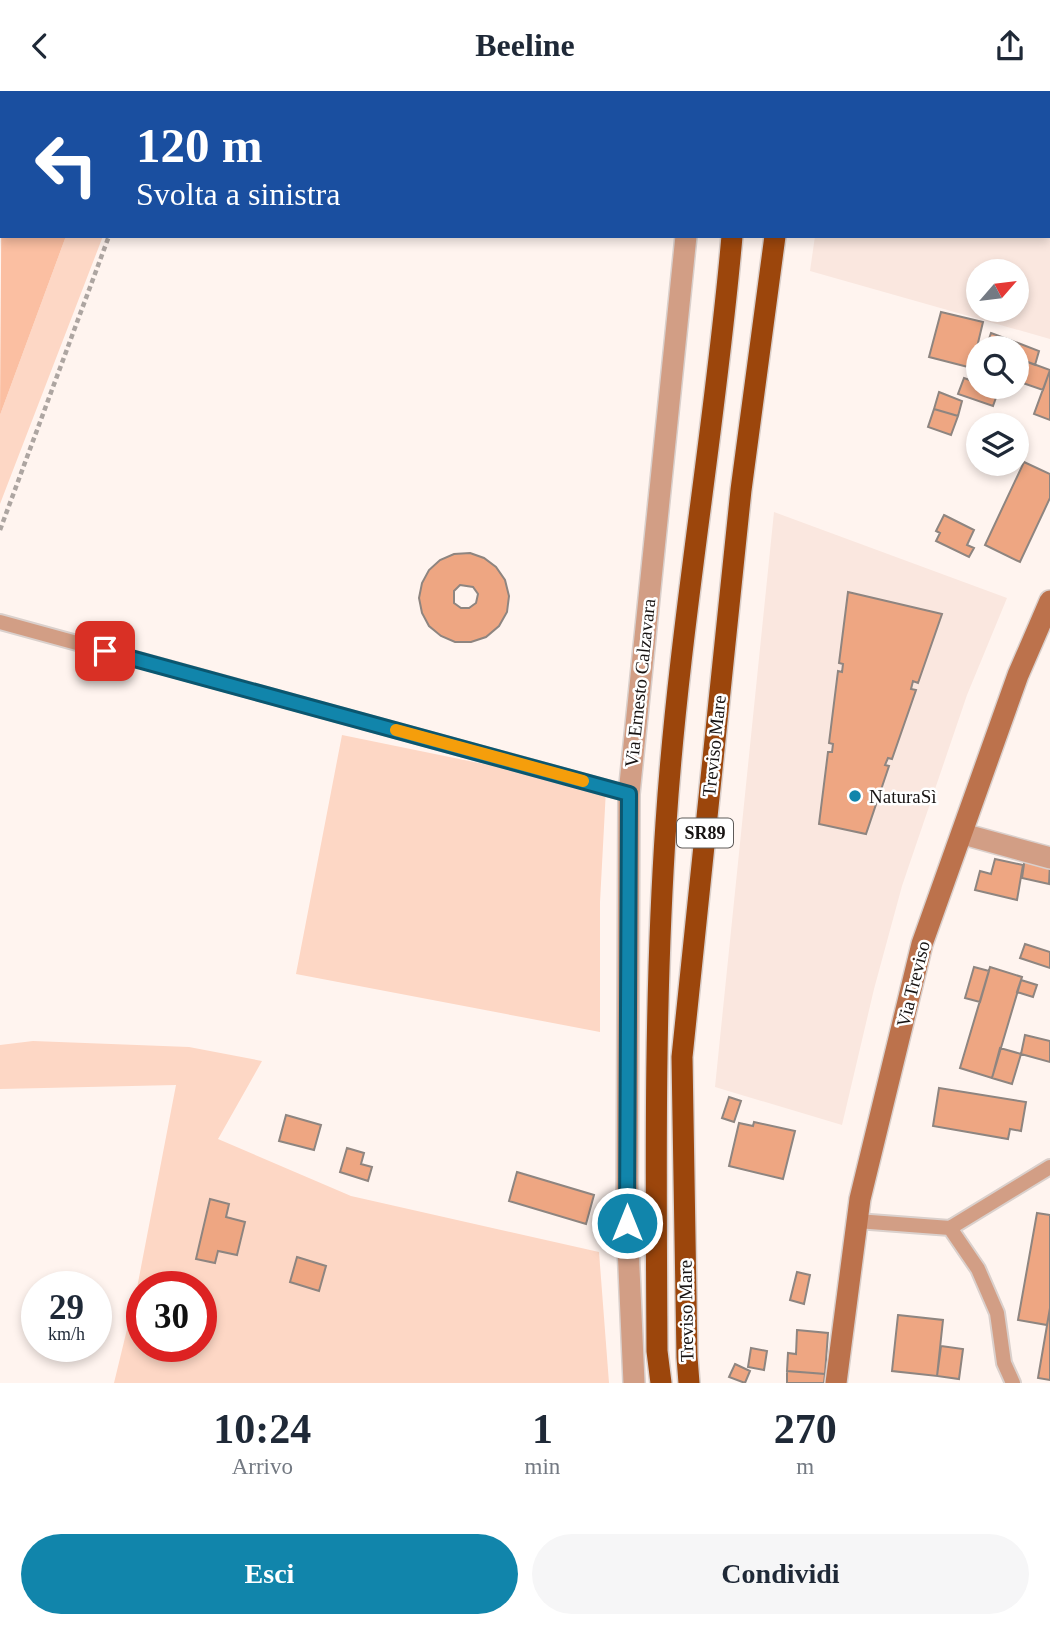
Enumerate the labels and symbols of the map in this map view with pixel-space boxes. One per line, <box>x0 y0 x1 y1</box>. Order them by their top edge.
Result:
north arrow <box>966 259 1029 322</box>
street label: Via Ernesto Calzavara <box>621 597 659 769</box>
pin <box>75 621 135 681</box>
street label: Treviso Mare <box>698 694 730 798</box>
place label: NaturaSì <box>869 786 937 807</box>
marker: NaturaSì <box>847 788 863 804</box>
road number: SR89 <box>677 819 733 847</box>
street label: Via Treviso <box>892 939 934 1029</box>
position arrow <box>590 1186 664 1260</box>
street label: Treviso Mare <box>675 1260 697 1362</box>
speed limit sign: 30 <box>126 1271 217 1362</box>

